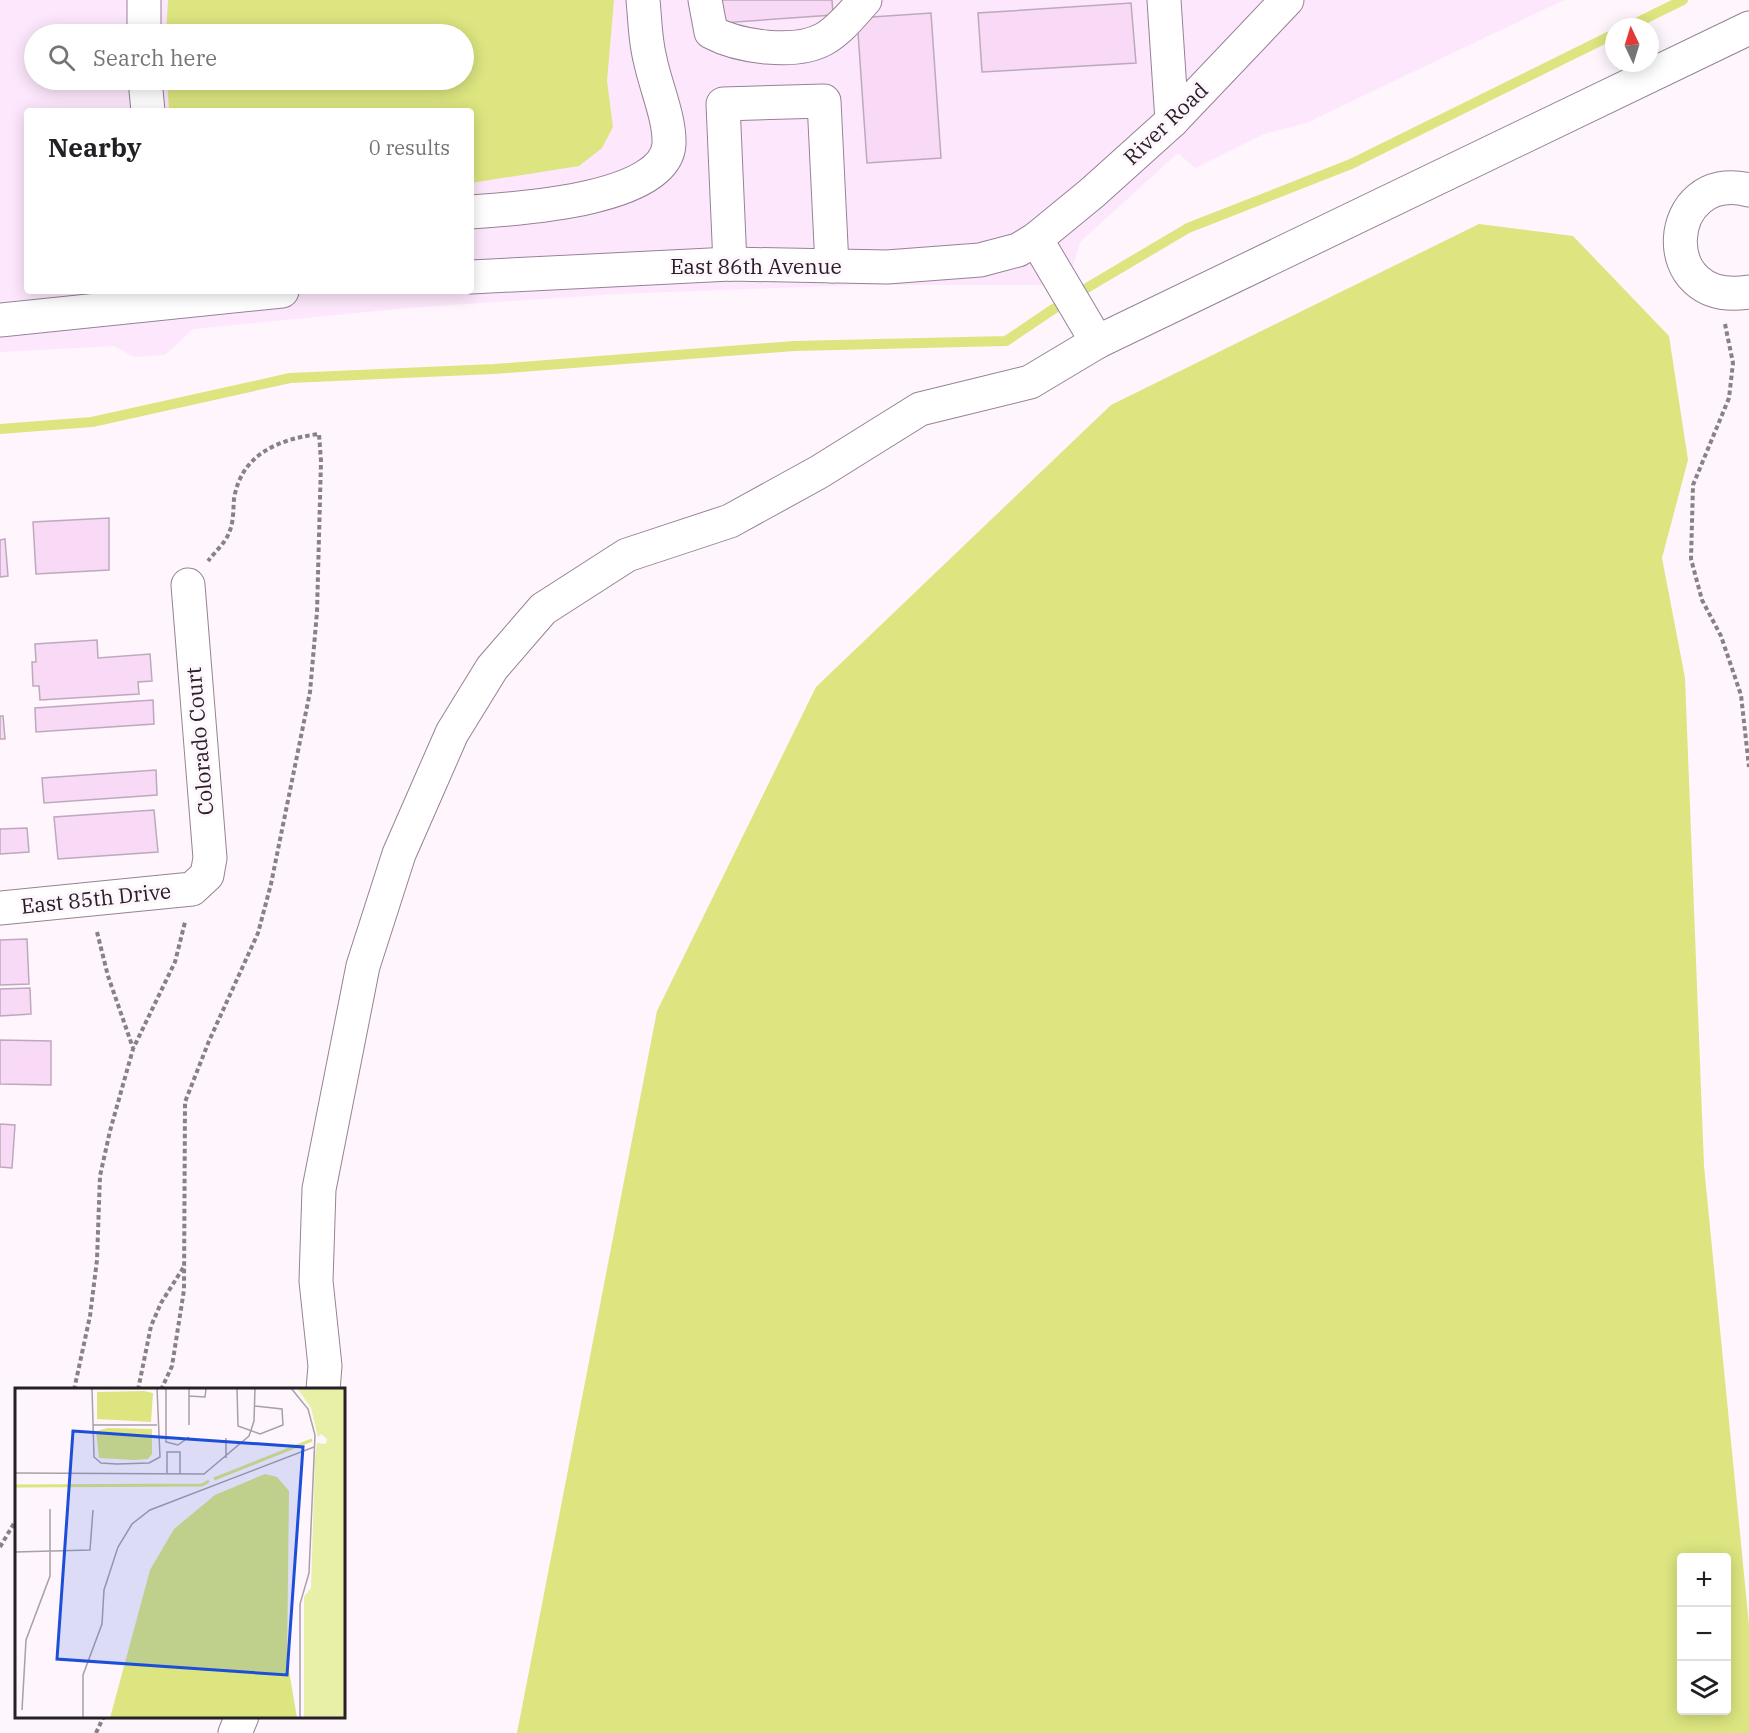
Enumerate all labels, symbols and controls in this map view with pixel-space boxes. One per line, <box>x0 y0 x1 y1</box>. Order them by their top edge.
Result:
north arrow <box>1605 18 1659 72</box>
search box <box>24 24 474 90</box>
icon: search <box>45 41 78 74</box>
text: Search here <box>93 43 217 72</box>
street label: River Road <box>1117 76 1214 171</box>
text: Nearby <box>48 130 142 164</box>
text: 0 results <box>369 134 450 161</box>
street label: East 86th Avenue <box>670 252 842 280</box>
street label: Colorado Court <box>179 666 219 816</box>
street label: East 85th Drive <box>19 876 172 920</box>
inset map <box>15 1388 345 1718</box>
map controls <box>1677 1553 1731 1715</box>
button: + <box>1677 1553 1731 1607</box>
button: − <box>1677 1607 1731 1661</box>
button: layers <box>1677 1661 1731 1715</box>

